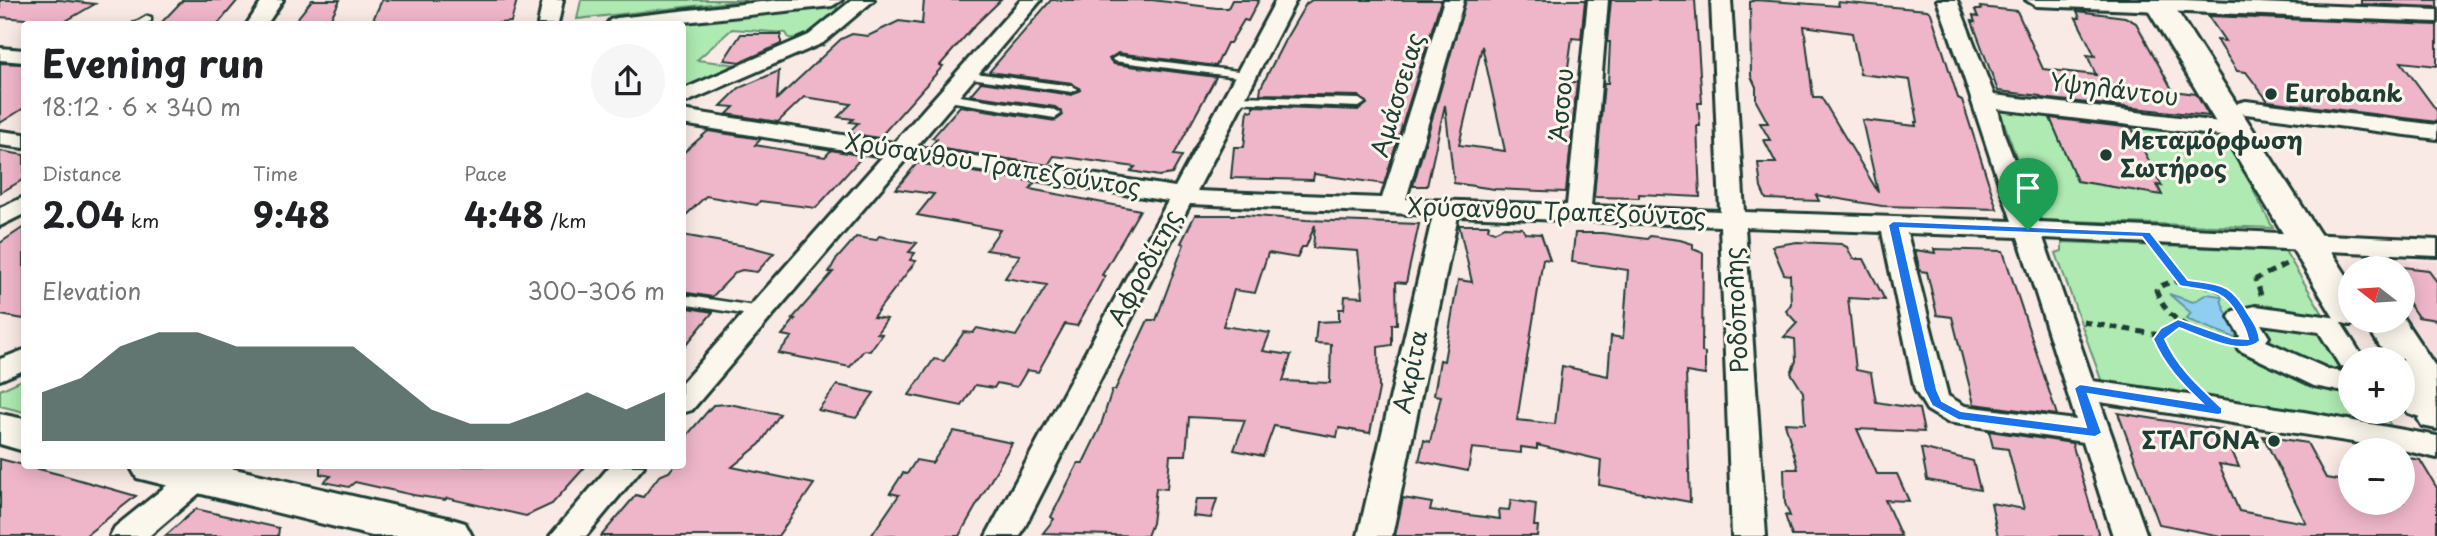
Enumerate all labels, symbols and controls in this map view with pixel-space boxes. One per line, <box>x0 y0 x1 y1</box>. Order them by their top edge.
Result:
street label: Αμάσσειας <box>1360 28 1432 161</box>
text: Evening run <box>42 34 264 91</box>
button: share <box>591 44 665 118</box>
street label: Υψηλάντου <box>2048 62 2181 114</box>
street label: Άσσου <box>1539 66 1581 143</box>
place label: Eurobank <box>2285 74 2403 110</box>
marker: Eurobank <box>2263 86 2279 102</box>
text: 18:12 · 6 × 340 m <box>42 89 241 124</box>
place label: Μεταμόρφωση Σωτήρος <box>2120 121 2303 185</box>
street label: Χρύσανθου Τραπεζούντος <box>843 122 1144 204</box>
marker: Μεταμόρφωση Σωτήρος <box>2098 147 2114 163</box>
pin <box>1998 158 2058 230</box>
text: Distance <box>42 159 122 187</box>
text: Time <box>253 159 298 187</box>
text: Pace <box>464 159 507 187</box>
icon: arrive <box>2009 169 2047 207</box>
text: 2.04 <box>42 187 125 240</box>
text: 9:48 <box>253 187 330 240</box>
text: 4:48 <box>464 187 544 240</box>
street label: Χρύσανθου Τραπεζούντος <box>1407 187 1707 233</box>
street label: Αφροδίτης <box>1098 202 1189 332</box>
text: km <box>125 206 159 234</box>
text: /km <box>544 206 587 234</box>
street label: Ροδόπολης <box>1714 246 1756 374</box>
north arrow <box>2338 256 2415 332</box>
map controls <box>2338 256 2415 515</box>
text: Elevation <box>42 273 141 308</box>
text: 300–306 m <box>528 273 665 308</box>
street label: Ακρίτα <box>1383 326 1435 417</box>
button: + <box>2338 347 2415 424</box>
place label: ΣΤΑΓΟΝΑ <box>2142 421 2260 457</box>
marker: ΣΤΑΓΟΝΑ <box>2266 433 2282 449</box>
button: − <box>2338 438 2415 515</box>

